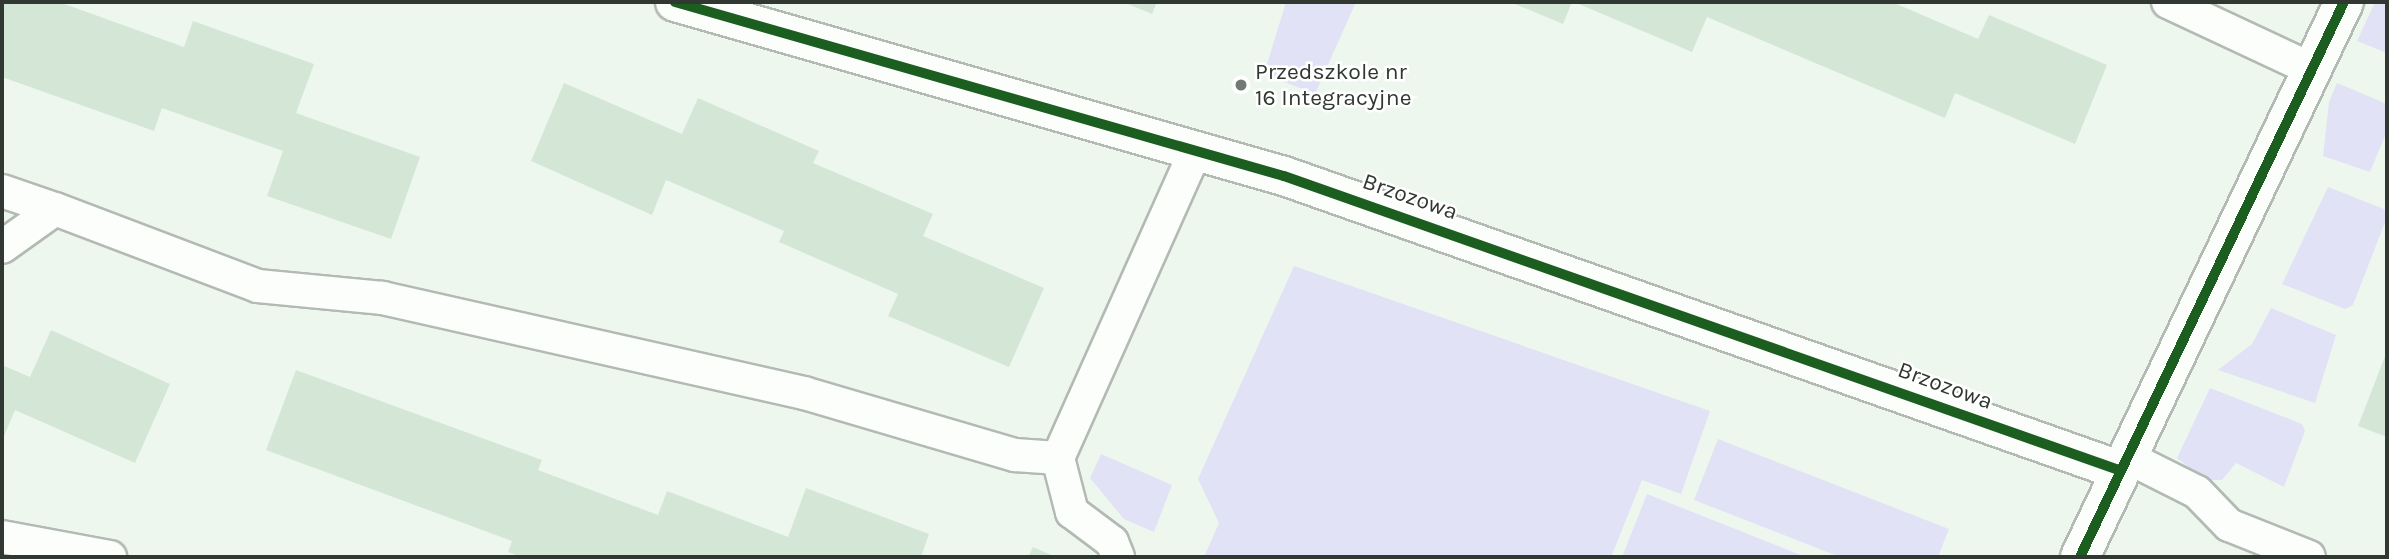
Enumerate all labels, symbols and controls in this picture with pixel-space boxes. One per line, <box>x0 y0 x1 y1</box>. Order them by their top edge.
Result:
place label: Przedszkole nr 16 Integracyjne <box>1255 58 1411 112</box>
marker: Przedszkole nr 16 Integracyjne <box>1233 77 1249 93</box>
street label: Brzozowa <box>1359 168 1461 226</box>
street label: Brzozowa <box>1894 356 1996 416</box>

